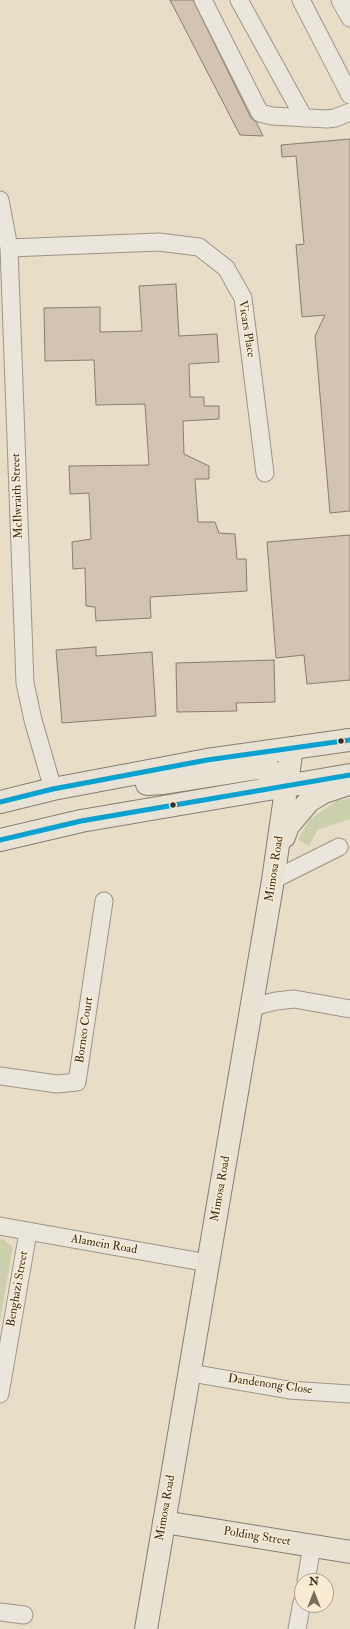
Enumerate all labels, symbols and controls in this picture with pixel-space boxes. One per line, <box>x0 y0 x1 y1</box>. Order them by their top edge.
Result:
street label: Vicars Place <box>234 300 258 358</box>
street label: McIlwraith Street <box>9 453 27 539</box>
unlabelled marker <box>336 736 346 746</box>
unlabelled marker <box>168 800 178 810</box>
street label: Mimosa Road <box>263 835 287 903</box>
street label: Borneo Court <box>73 996 97 1064</box>
street label: Mimosa Road <box>208 1155 234 1223</box>
street label: Alamein Road <box>70 1232 138 1258</box>
street label: Benghazi Street <box>4 1250 32 1328</box>
street label: Dandenong Close <box>227 1372 313 1398</box>
street label: Mimosa Road <box>153 1474 179 1542</box>
street label: Polding Street <box>222 1525 292 1549</box>
north arrow <box>294 1573 334 1613</box>
text: N <box>309 1575 319 1588</box>

